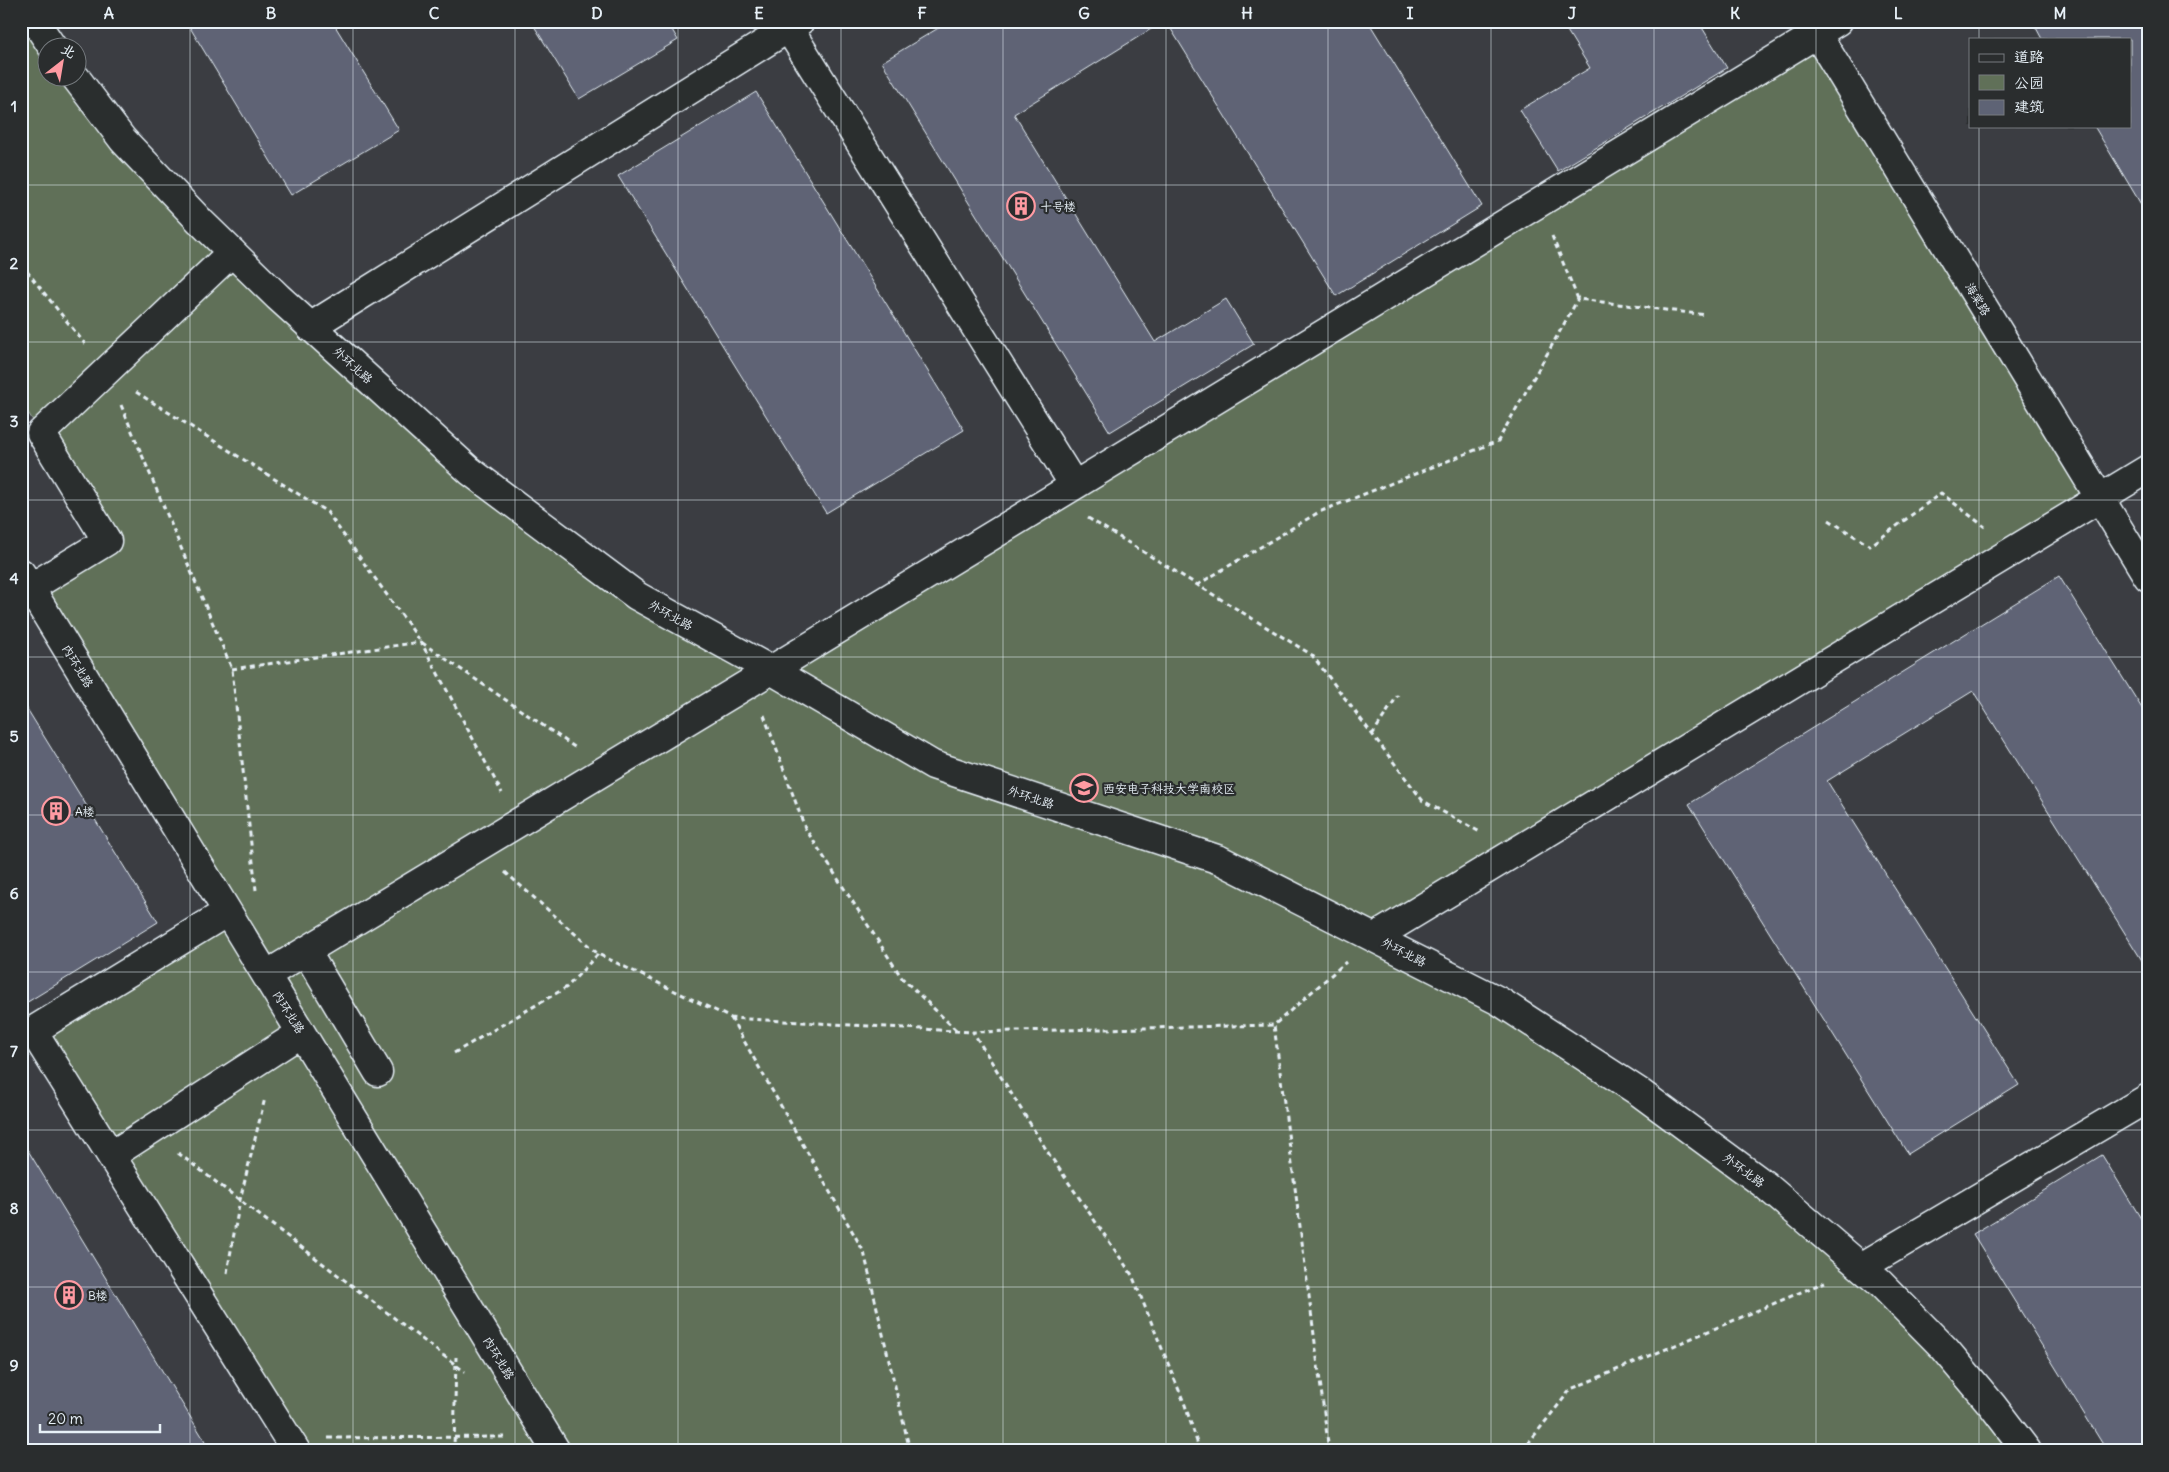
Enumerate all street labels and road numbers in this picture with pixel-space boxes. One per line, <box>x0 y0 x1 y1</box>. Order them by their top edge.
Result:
street label: 海棠路 <box>1962 280 1994 318</box>
street label: 外环北路 <box>330 343 376 387</box>
street label: 外环北路 <box>646 597 696 633</box>
street label: 内环北路 <box>59 642 97 690</box>
street label: 外环北路 <box>1006 782 1056 812</box>
street label: 外环北路 <box>1379 934 1429 970</box>
street label: 内环北路 <box>270 988 308 1036</box>
street label: 外环北路 <box>1720 1150 1768 1190</box>
street label: 内环北路 <box>480 1334 518 1382</box>

